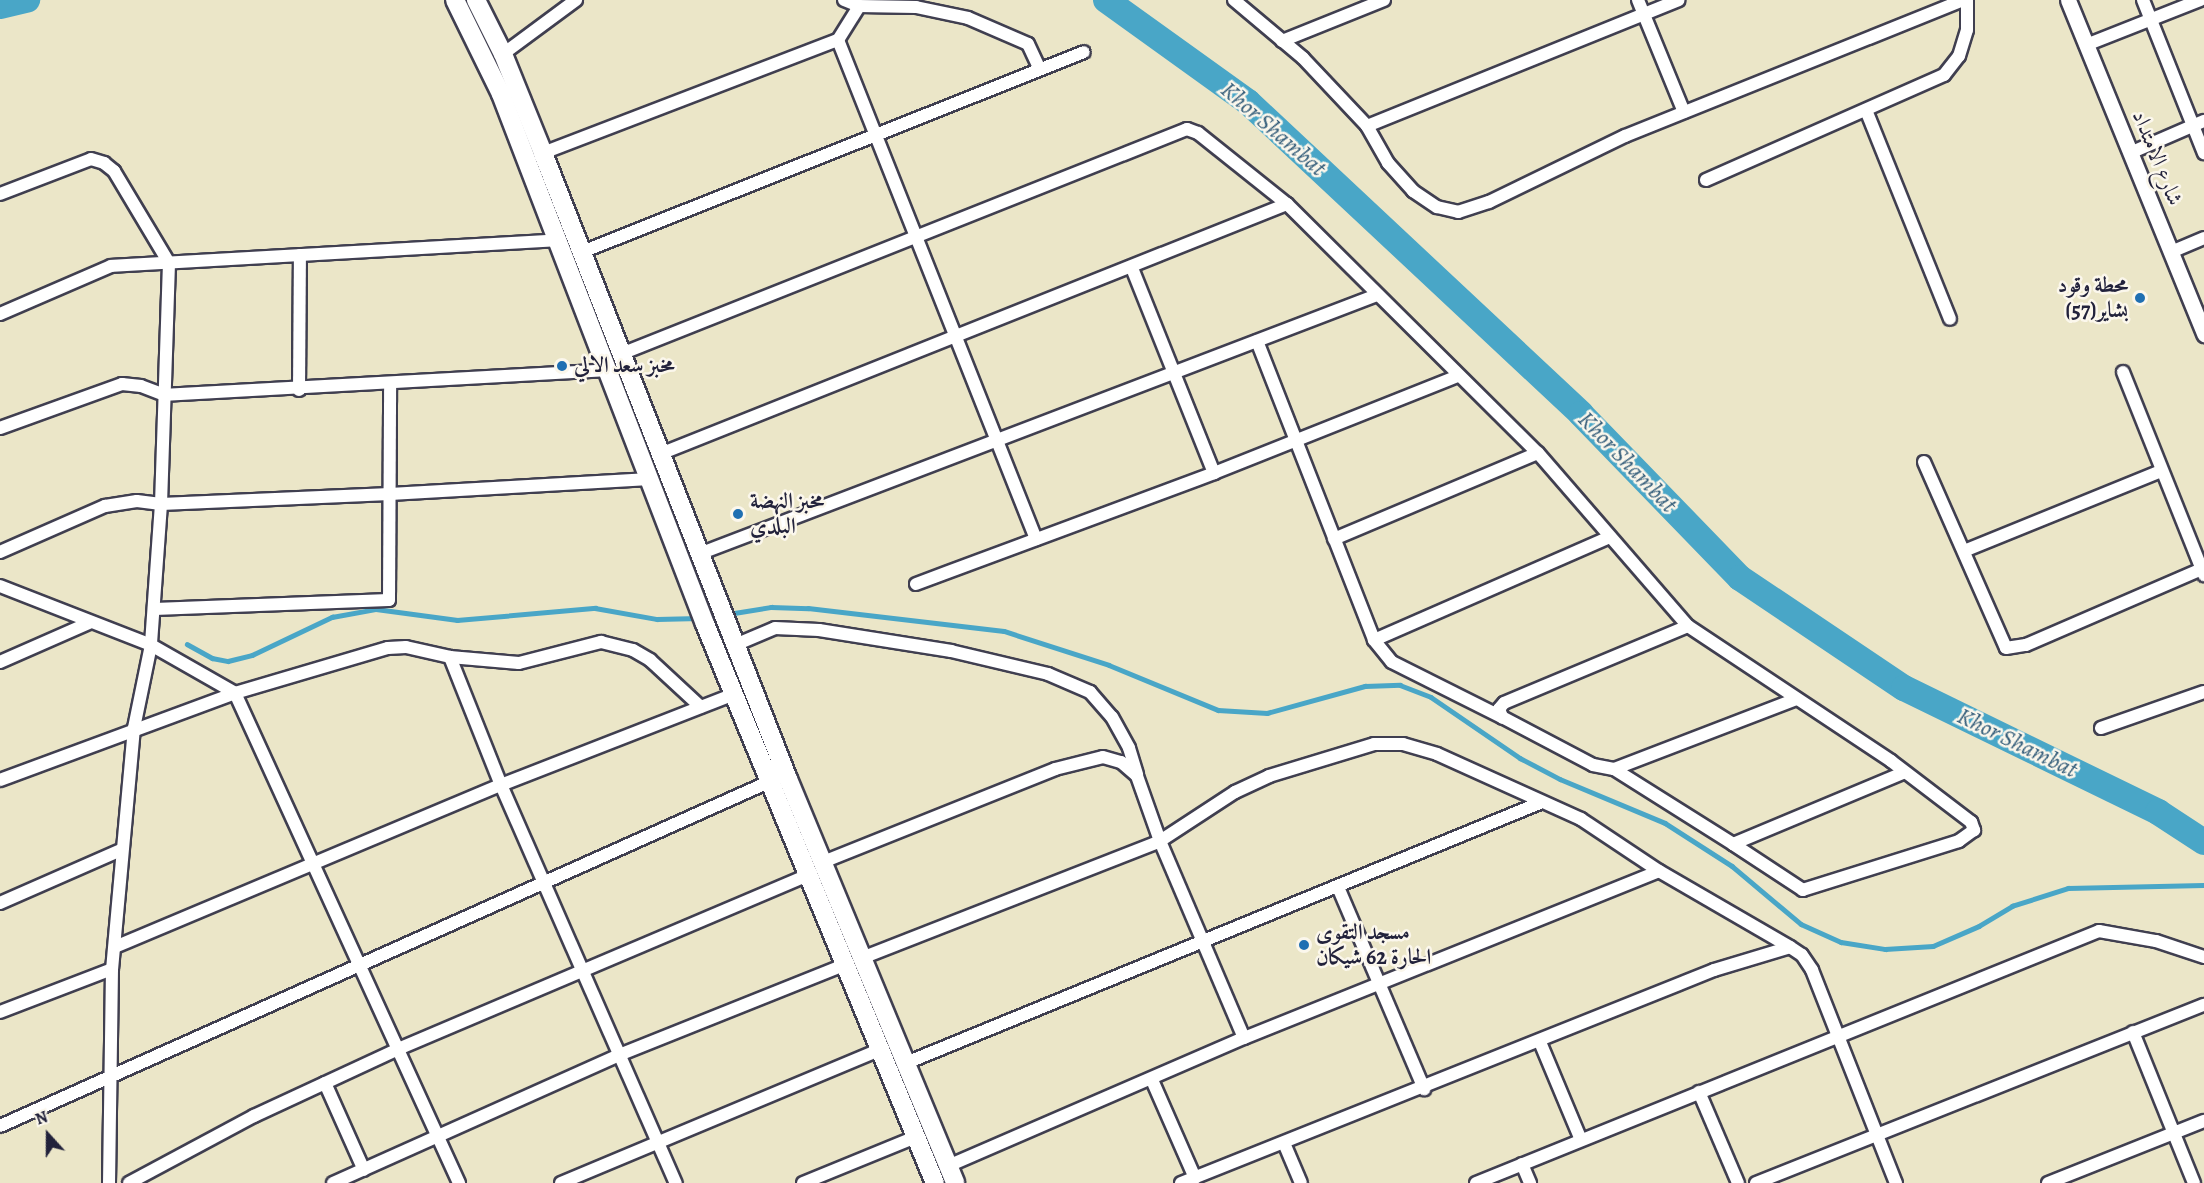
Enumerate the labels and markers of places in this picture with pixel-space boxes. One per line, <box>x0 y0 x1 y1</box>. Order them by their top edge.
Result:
place label: محطة وقود بشاير(57) <box>2058 272 2128 324</box>
marker: محطة وقود بشاير(57) <box>2133 291 2147 305</box>
place label: مخبز سعد الالي <box>574 353 675 379</box>
marker: مخبز سعد الالي <box>555 359 569 373</box>
place label: مخبز النهضة البلدي <box>750 488 824 540</box>
marker: مخبز النهضة البلدي <box>731 507 745 521</box>
place label: مسجد التقوى الحارة 62 شيكان <box>1316 919 1431 970</box>
marker: مسجد التقوى الحارة 62 شيكان <box>1297 938 1311 952</box>

